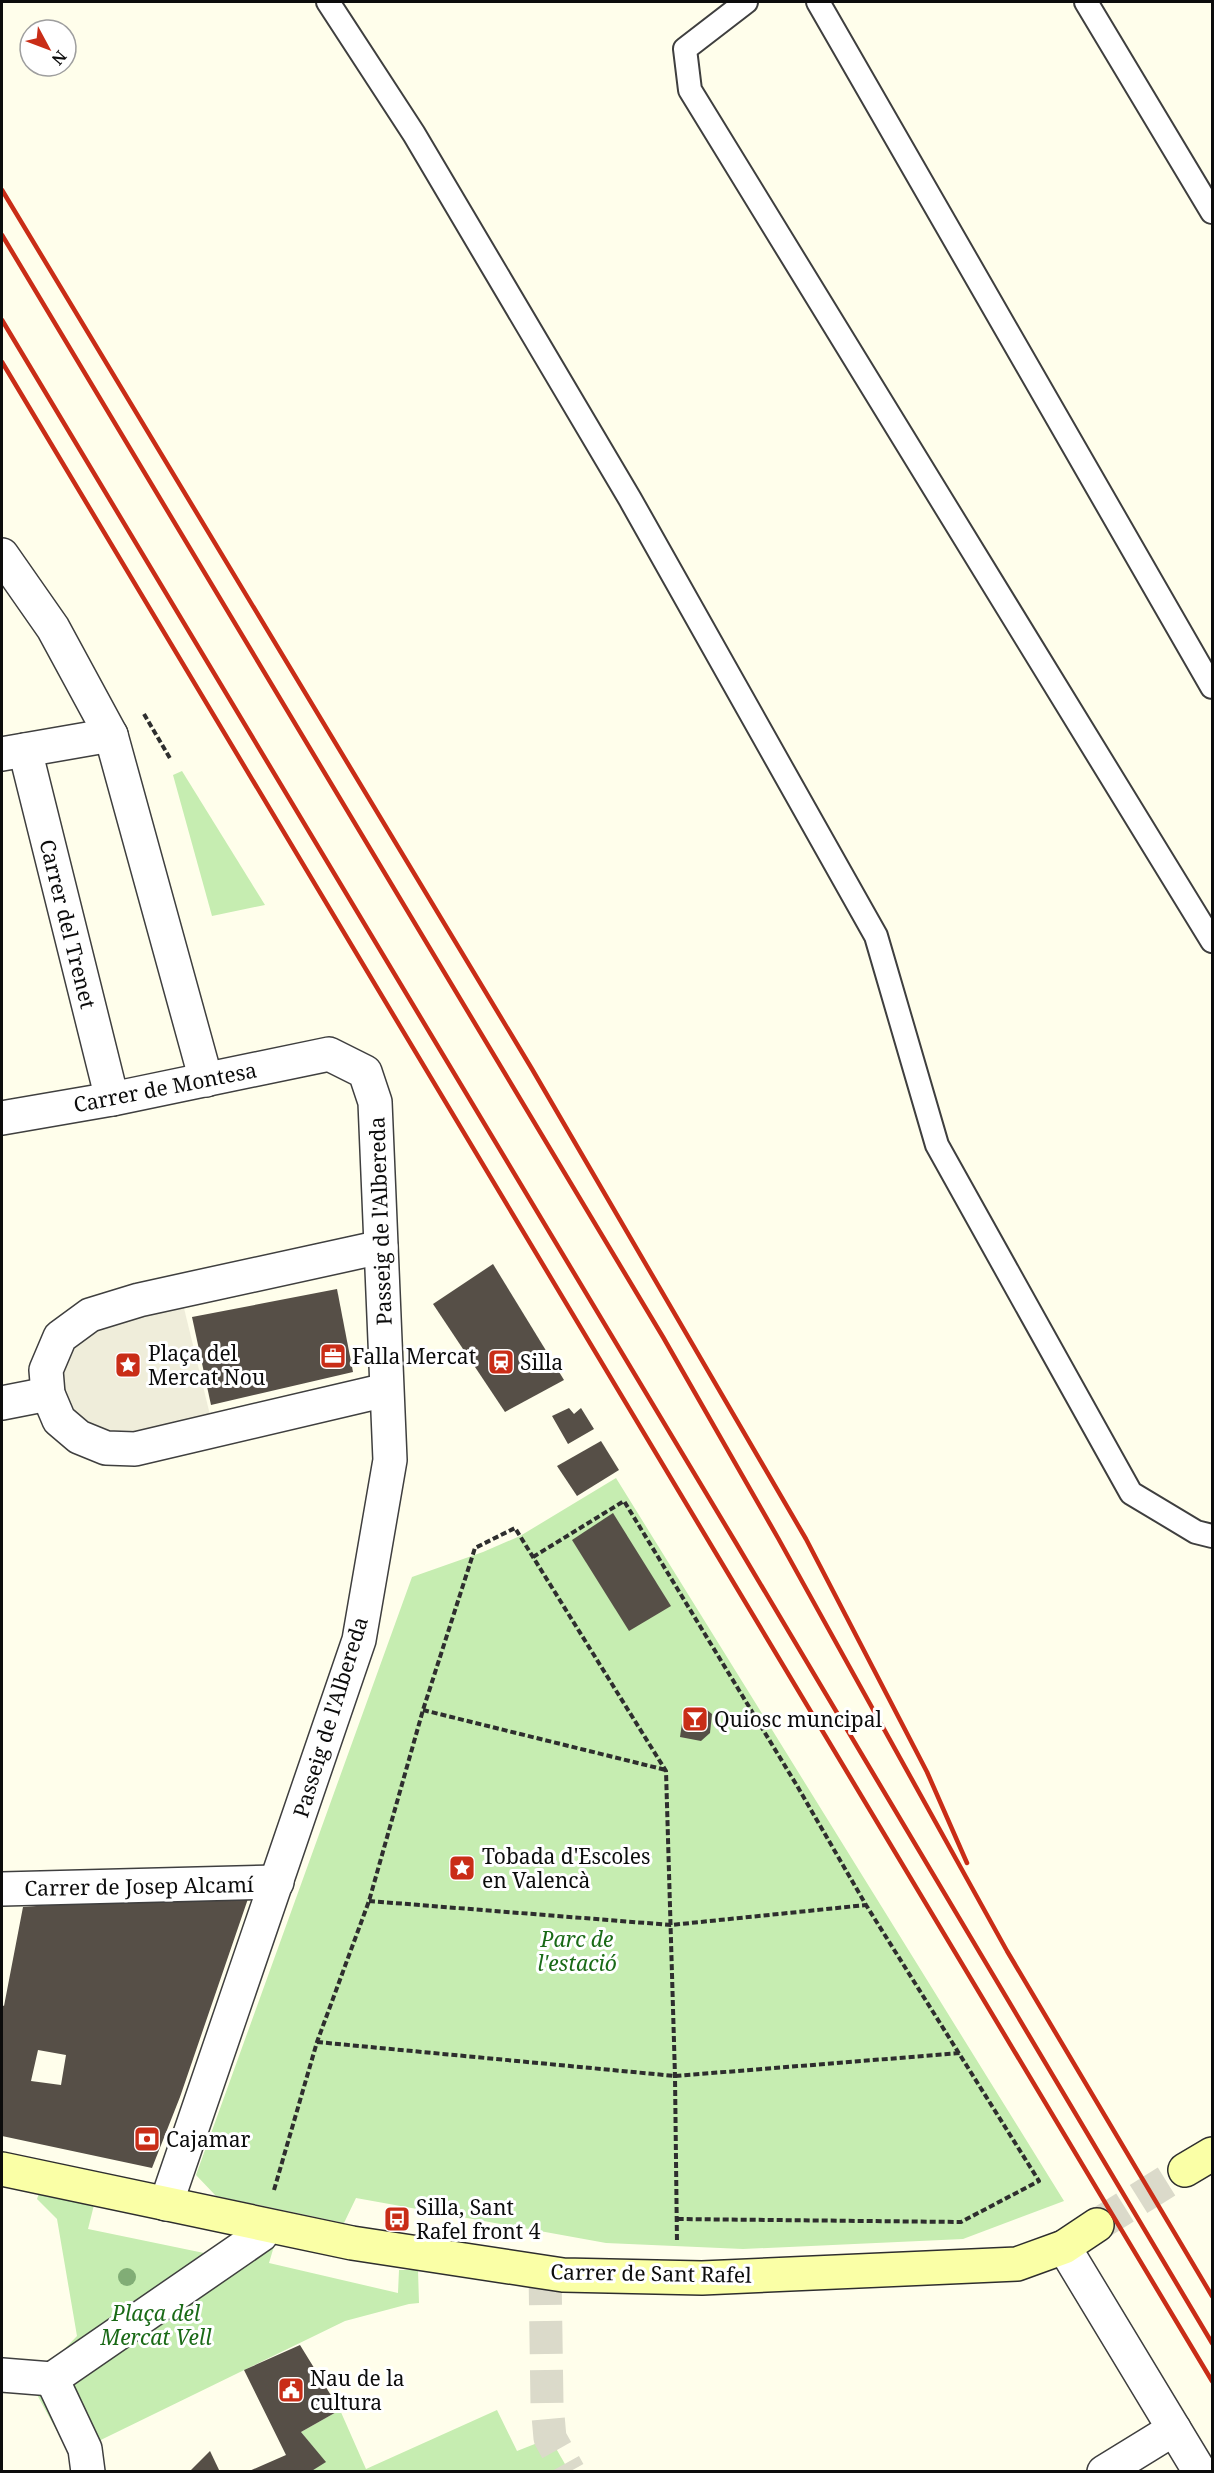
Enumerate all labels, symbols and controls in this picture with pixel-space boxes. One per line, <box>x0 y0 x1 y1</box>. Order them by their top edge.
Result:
north arrow <box>18 18 78 78</box>
text: N <box>47 46 72 70</box>
street label: Carrer del Trenet <box>33 837 103 1011</box>
street label: Carrer de Montesa <box>71 1056 259 1118</box>
street label: Passeig de l'Albereda <box>362 1116 398 1326</box>
place label: Plaça del Mercat Nou <box>148 1339 265 1391</box>
office icon: Falla Mercat <box>318 1341 348 1371</box>
place label: Falla Mercat <box>352 1342 476 1370</box>
station icon: Silla <box>486 1347 516 1377</box>
place label: Silla <box>520 1348 563 1376</box>
place icon: Plaça del Mercat Nou <box>113 1350 143 1380</box>
street label: Passeig de l'Albereda <box>286 1613 374 1821</box>
bar icon: Quiosc muncipal <box>680 1704 710 1734</box>
place label: Quiosc muncipal <box>714 1705 883 1733</box>
place label: Tobada d'Escoles en Valencà <box>482 1842 651 1894</box>
place icon: Tobada d'Escoles en Valencà <box>447 1853 477 1883</box>
street label: Carrer de Josep Alcamí <box>24 1870 254 1902</box>
park label: Parc de l'estació <box>537 1925 617 1977</box>
bank icon: Cajamar <box>132 2124 162 2154</box>
place label: Cajamar <box>166 2125 251 2153</box>
place label: Silla, Sant Rafel front 4 <box>416 2193 541 2245</box>
bus stop icon: Silla, Sant Rafel front 4 <box>382 2204 412 2234</box>
street label: Carrer de Sant Rafel <box>550 2257 752 2289</box>
park label: Plaça del Mercat Vell <box>99 2299 212 2351</box>
place label: Nau de la cultura <box>310 2364 405 2416</box>
public building icon: Nau de la cultura <box>276 2375 306 2405</box>

